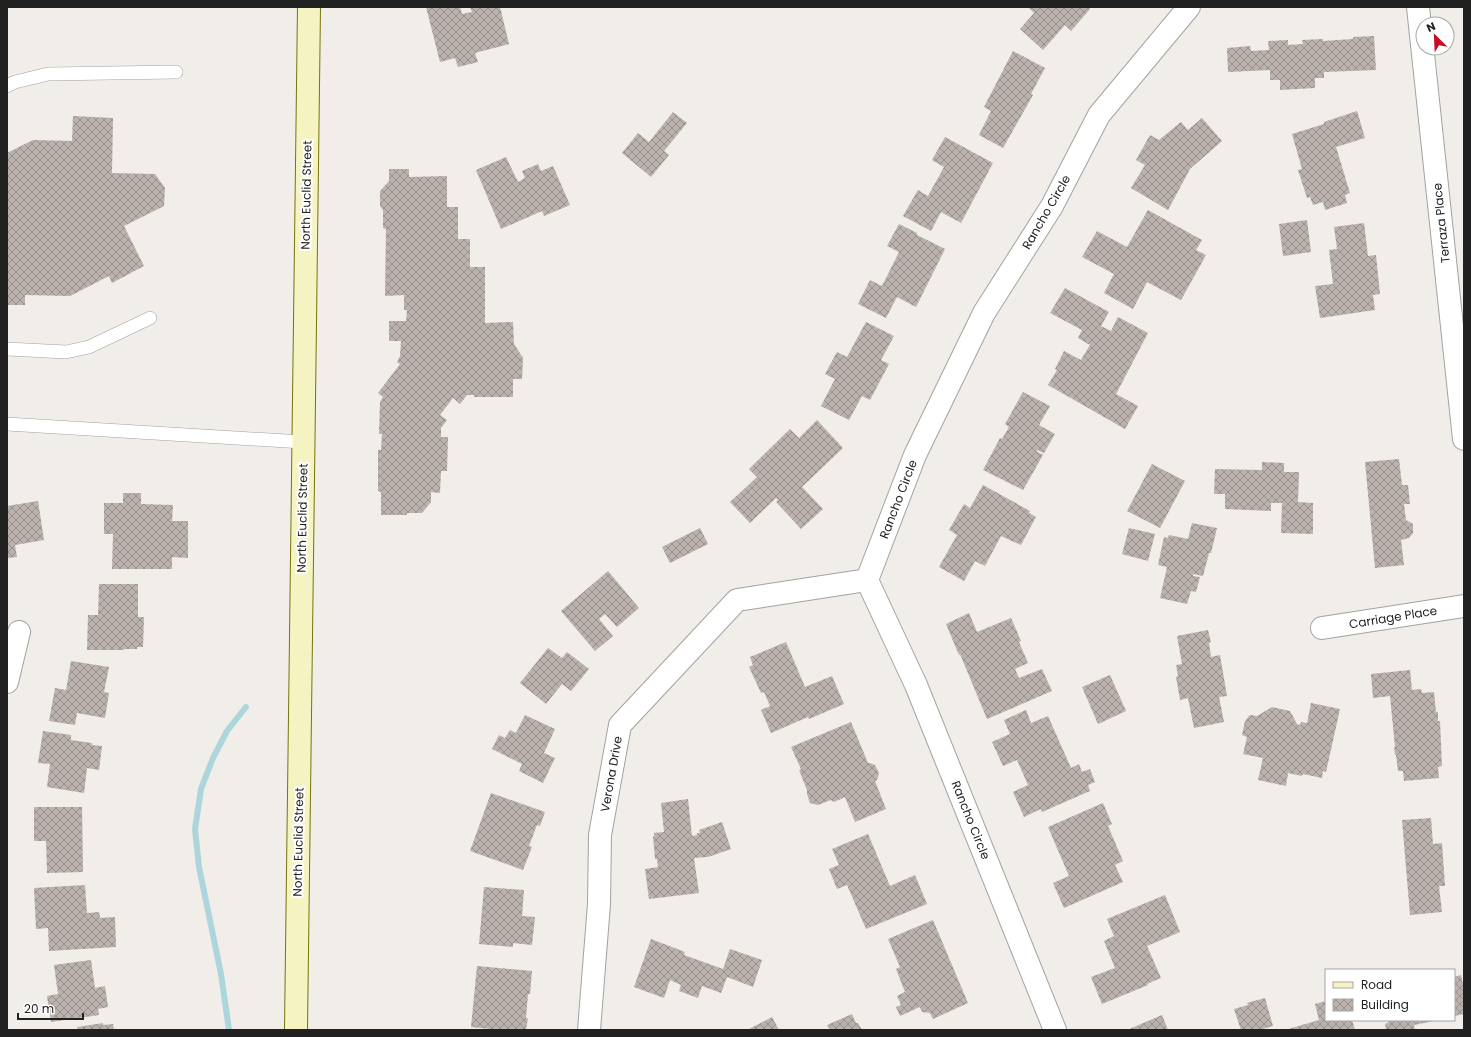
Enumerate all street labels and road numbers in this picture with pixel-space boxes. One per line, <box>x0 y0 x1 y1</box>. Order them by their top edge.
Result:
street label: North Euclid Street <box>297 140 315 250</box>
street label: Rancho Circle <box>1018 172 1074 252</box>
street label: Terraza Place <box>1428 182 1454 264</box>
street label: Rancho Circle <box>875 457 921 541</box>
street label: North Euclid Street <box>293 463 311 573</box>
street label: Carriage Place <box>1348 602 1438 632</box>
street label: Verona Drive <box>596 735 626 813</box>
street label: Rancho Circle <box>948 778 994 862</box>
street label: North Euclid Street <box>289 787 307 897</box>

